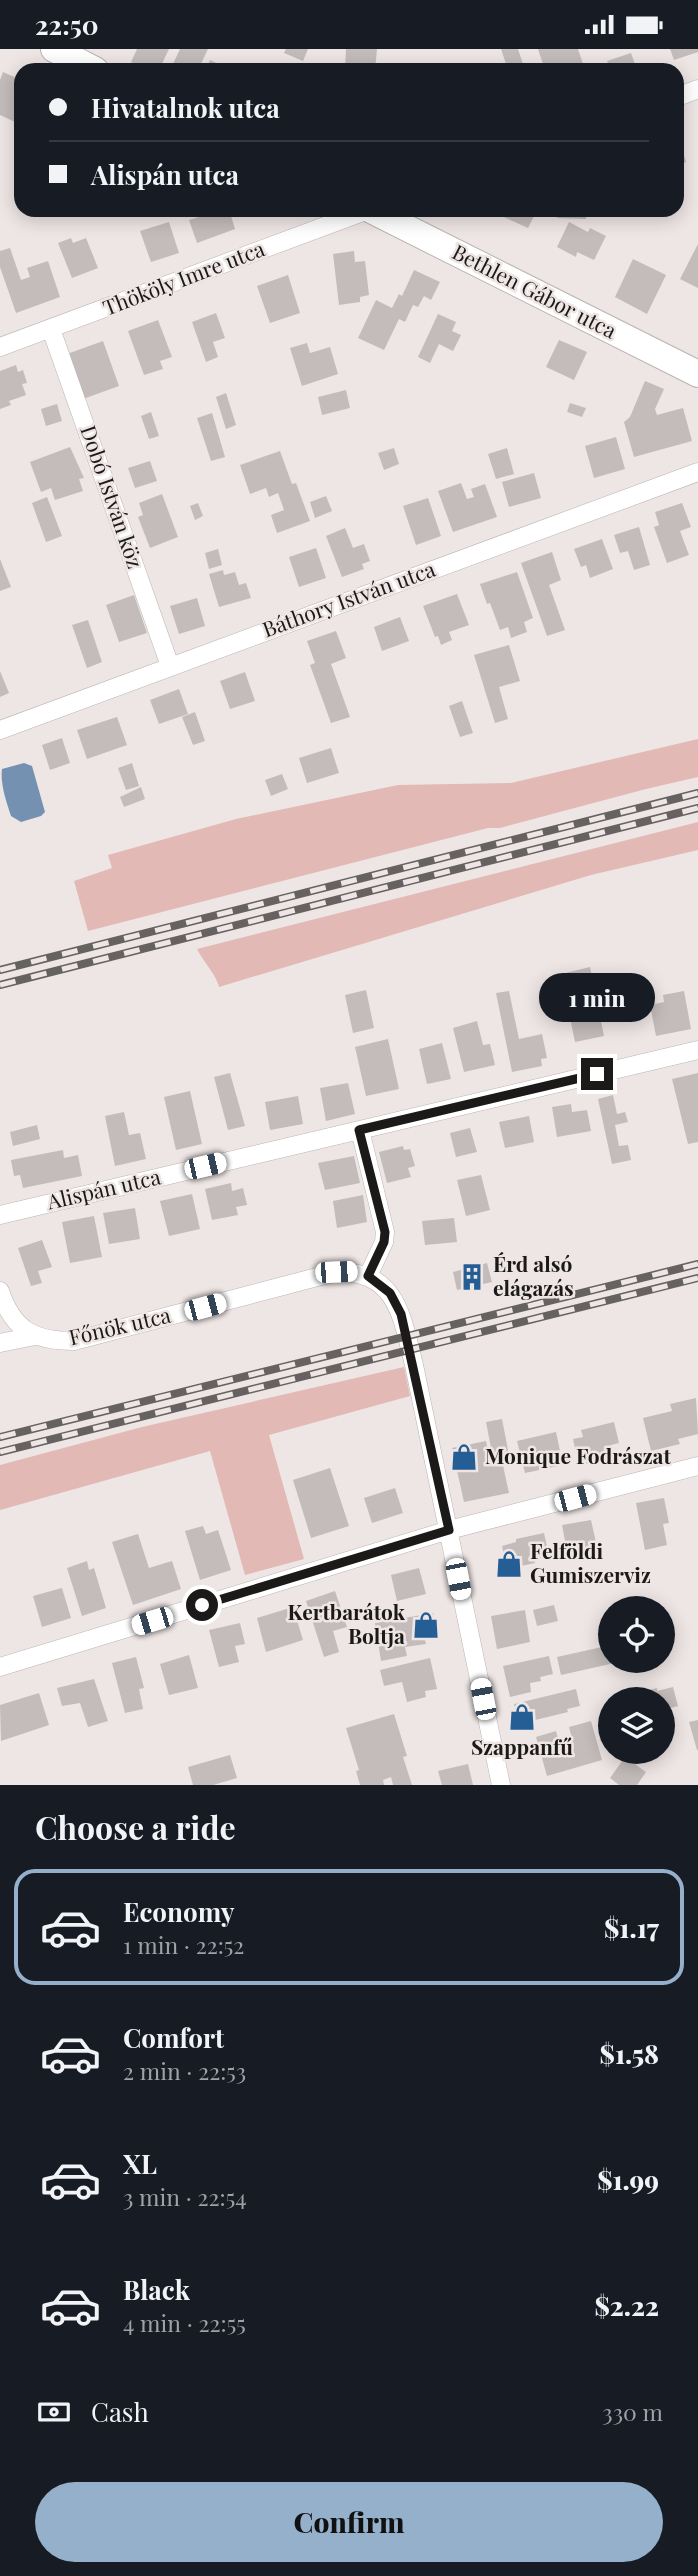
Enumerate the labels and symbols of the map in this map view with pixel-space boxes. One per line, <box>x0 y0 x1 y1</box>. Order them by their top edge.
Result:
street label: Thököly Imre utca <box>98 233 269 321</box>
street label: Bethlen Gábor utca <box>448 237 622 344</box>
street label: Dobó István köz <box>75 421 150 571</box>
street label: Báthory István utca <box>258 554 439 642</box>
callout: 1 min <box>539 972 655 1021</box>
route end <box>581 1058 613 1090</box>
car <box>183 1151 228 1181</box>
street label: Alispán utca <box>43 1161 163 1215</box>
place label: Érd alsó elágazás <box>493 1249 574 1301</box>
car <box>315 1261 358 1283</box>
building icon: Érd alsó elágazás <box>457 1262 487 1292</box>
car <box>182 1291 229 1323</box>
street label: Főnök utca <box>66 1300 174 1350</box>
place label: Monique Fodrászat <box>485 1441 671 1469</box>
shop icon: Monique Fodrászat <box>449 1442 479 1472</box>
car <box>552 1482 599 1514</box>
place label: Felföldi Gumiszerviz <box>530 1536 651 1588</box>
shop icon: Felföldi Gumiszerviz <box>494 1549 524 1579</box>
car <box>444 1556 473 1602</box>
route start <box>186 1589 218 1621</box>
place label: Kertbarátok Boltja <box>288 1597 406 1649</box>
car <box>129 1605 176 1637</box>
shop icon: Kertbarátok Boltja <box>411 1610 441 1640</box>
car <box>469 1676 498 1722</box>
shop icon: Szappanfű <box>507 1702 537 1732</box>
place label: Szappanfű <box>471 1732 573 1760</box>

